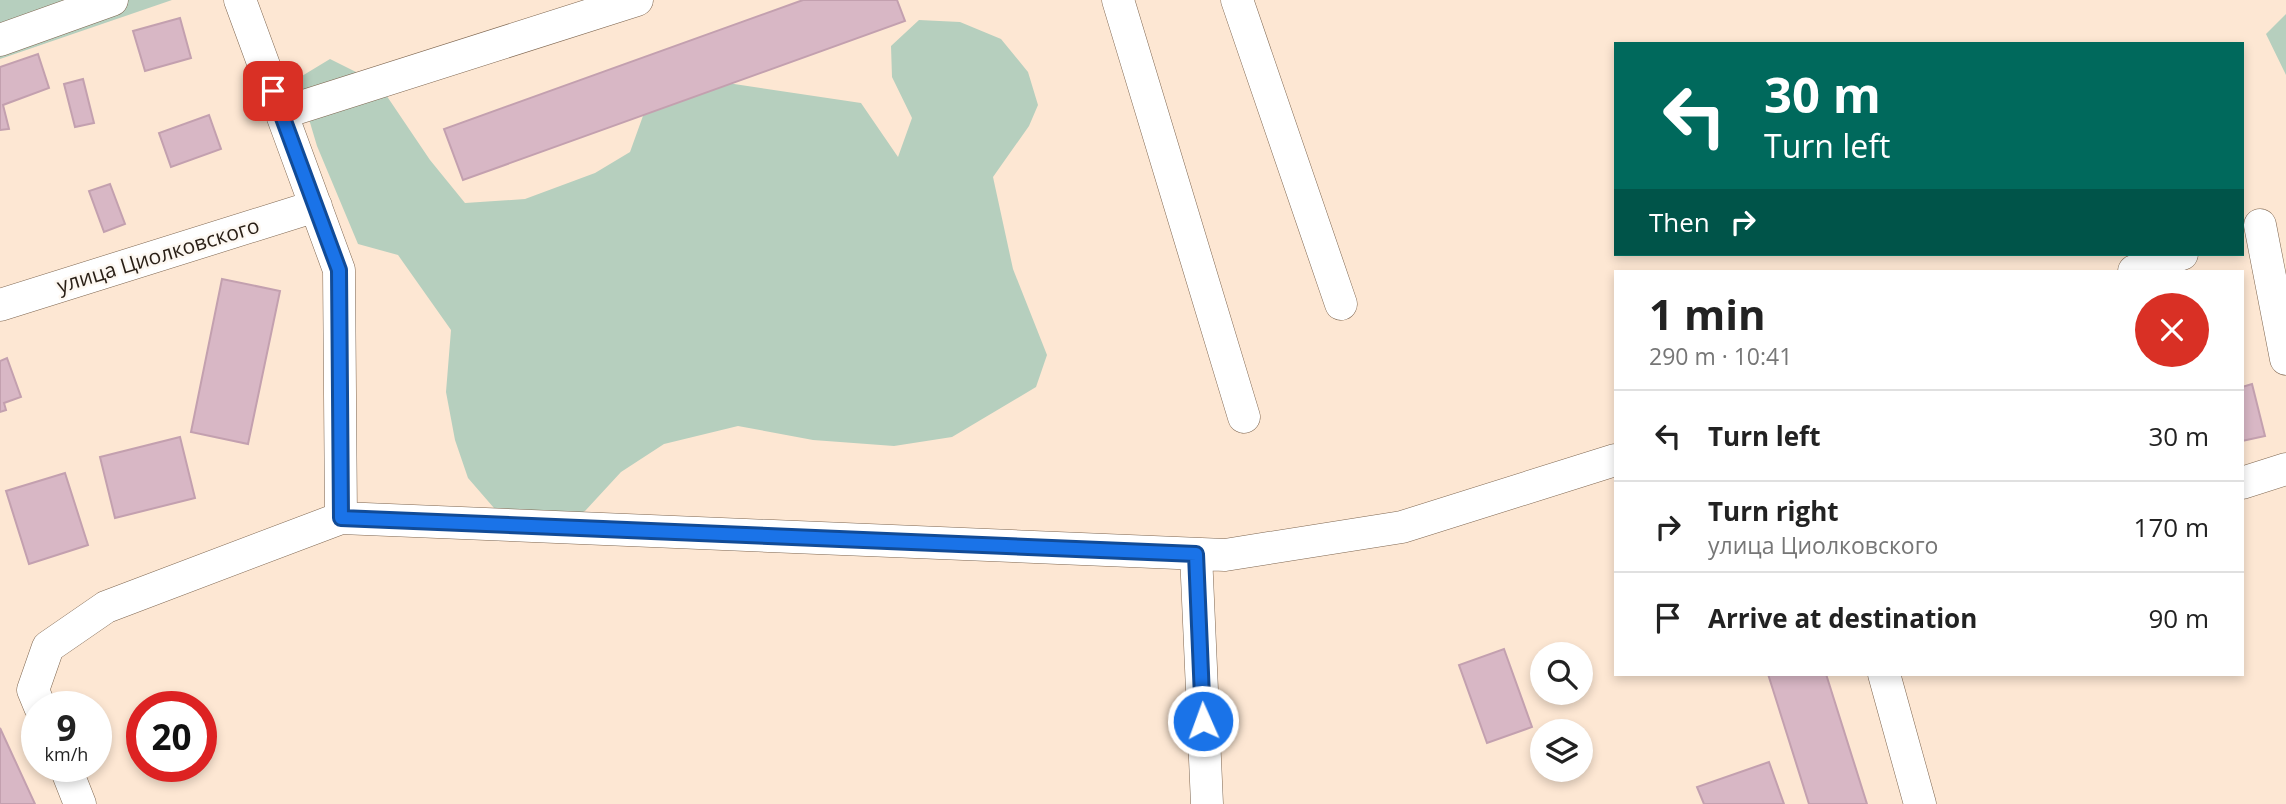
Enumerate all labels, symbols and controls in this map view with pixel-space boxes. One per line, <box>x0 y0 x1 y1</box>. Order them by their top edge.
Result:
pin <box>243 61 303 121</box>
text: 30 m <box>1764 61 1881 127</box>
icon: left <box>1649 70 1740 161</box>
icon: arrive <box>254 72 292 110</box>
text: Turn left <box>1764 124 1890 167</box>
icon: right <box>1724 203 1762 241</box>
text: Then <box>1649 204 1710 240</box>
street label: улица Циолковского <box>53 211 263 299</box>
text: 1 min <box>1649 285 1766 342</box>
button: close <box>2135 293 2209 367</box>
text: 290 m · 10:41 <box>1649 340 1792 372</box>
icon: left <box>1649 417 1687 455</box>
text: Turn left <box>1708 418 1820 454</box>
text: 30 m <box>2148 418 2209 454</box>
text: Turn right <box>1708 493 1839 529</box>
icon: right <box>1649 508 1687 546</box>
text: 170 m <box>2134 509 2209 545</box>
text: улица Циолковского <box>1708 529 1938 561</box>
icon: arrive <box>1649 599 1687 637</box>
text: Arrive at destination <box>1708 600 1977 636</box>
text: 90 m <box>2148 600 2209 636</box>
map controls <box>1530 642 1593 782</box>
button: search <box>1530 642 1593 705</box>
position arrow <box>1166 684 1240 758</box>
speed limit sign: 20 <box>126 691 217 782</box>
text: 9 <box>56 704 77 751</box>
button: layers <box>1530 719 1593 782</box>
text: km/h <box>45 742 88 766</box>

